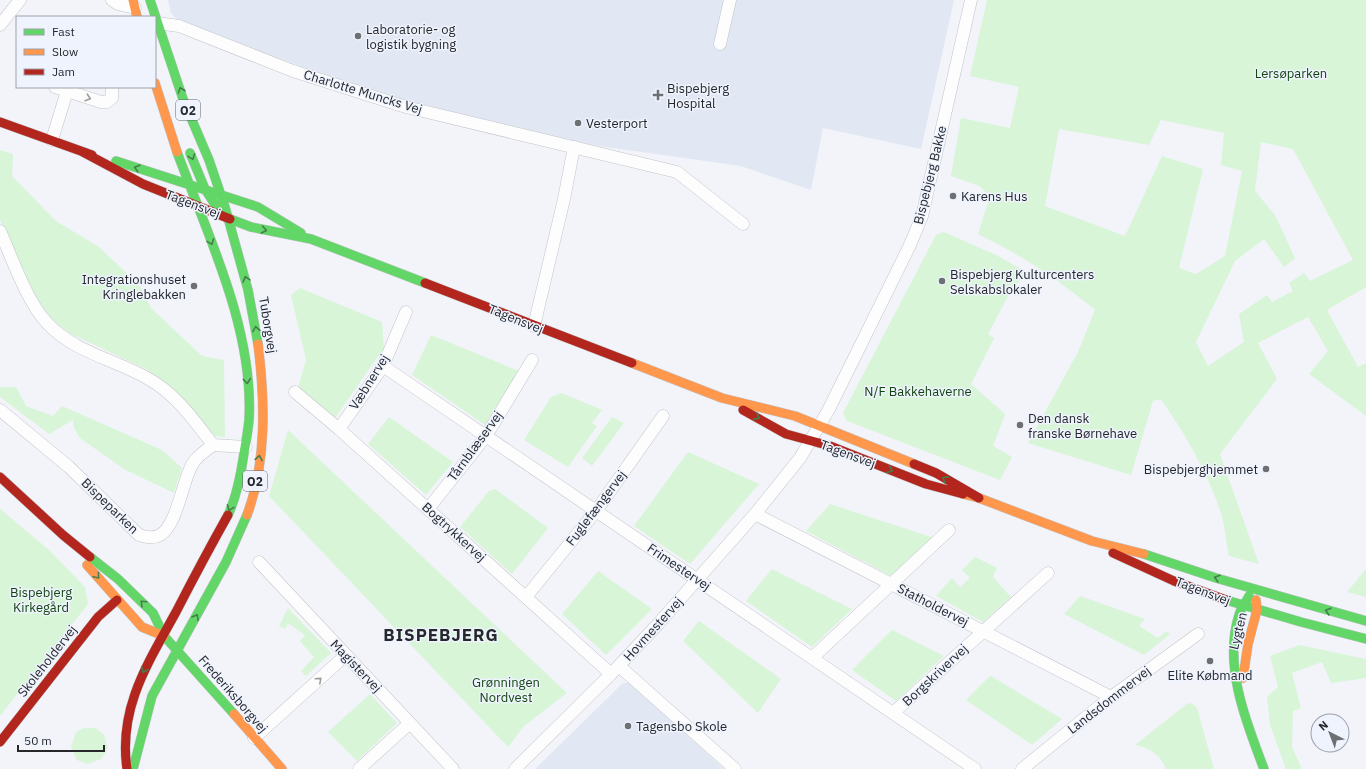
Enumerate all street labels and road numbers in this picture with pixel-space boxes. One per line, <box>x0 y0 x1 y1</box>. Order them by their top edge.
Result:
street label: Charlotte Muncks Vej <box>302 66 424 118</box>
road number: O2 <box>176 100 200 120</box>
street label: Bispebjerg Bakke <box>910 124 950 226</box>
street label: Tagensvej <box>163 186 223 222</box>
street label: Tuborgvej <box>255 296 281 354</box>
street label: Tagensvej <box>486 300 546 338</box>
street label: Væbnervej <box>345 351 393 413</box>
street label: Tårnblæservej <box>444 407 506 485</box>
street label: Tagensvej <box>818 436 878 472</box>
street label: Fuglefængervej <box>562 467 630 549</box>
road number: O2 <box>243 471 267 491</box>
street label: Bispeparken <box>78 474 142 538</box>
street label: Bogtrykkervej <box>418 499 490 565</box>
street label: Frimestervej <box>644 540 714 594</box>
street label: Tagensvej <box>1173 573 1233 609</box>
street label: Statholdervej <box>894 580 972 630</box>
street label: Hovmestervej <box>620 593 686 665</box>
street label: Lygten <box>1225 611 1251 651</box>
street label: Skoleholdervej <box>14 622 80 700</box>
street label: Magistervej <box>327 636 385 696</box>
street label: Borgskrivervej <box>899 640 971 710</box>
street label: Frederiksborgvej <box>195 652 271 736</box>
street label: Landsdommervej <box>1064 662 1154 738</box>

